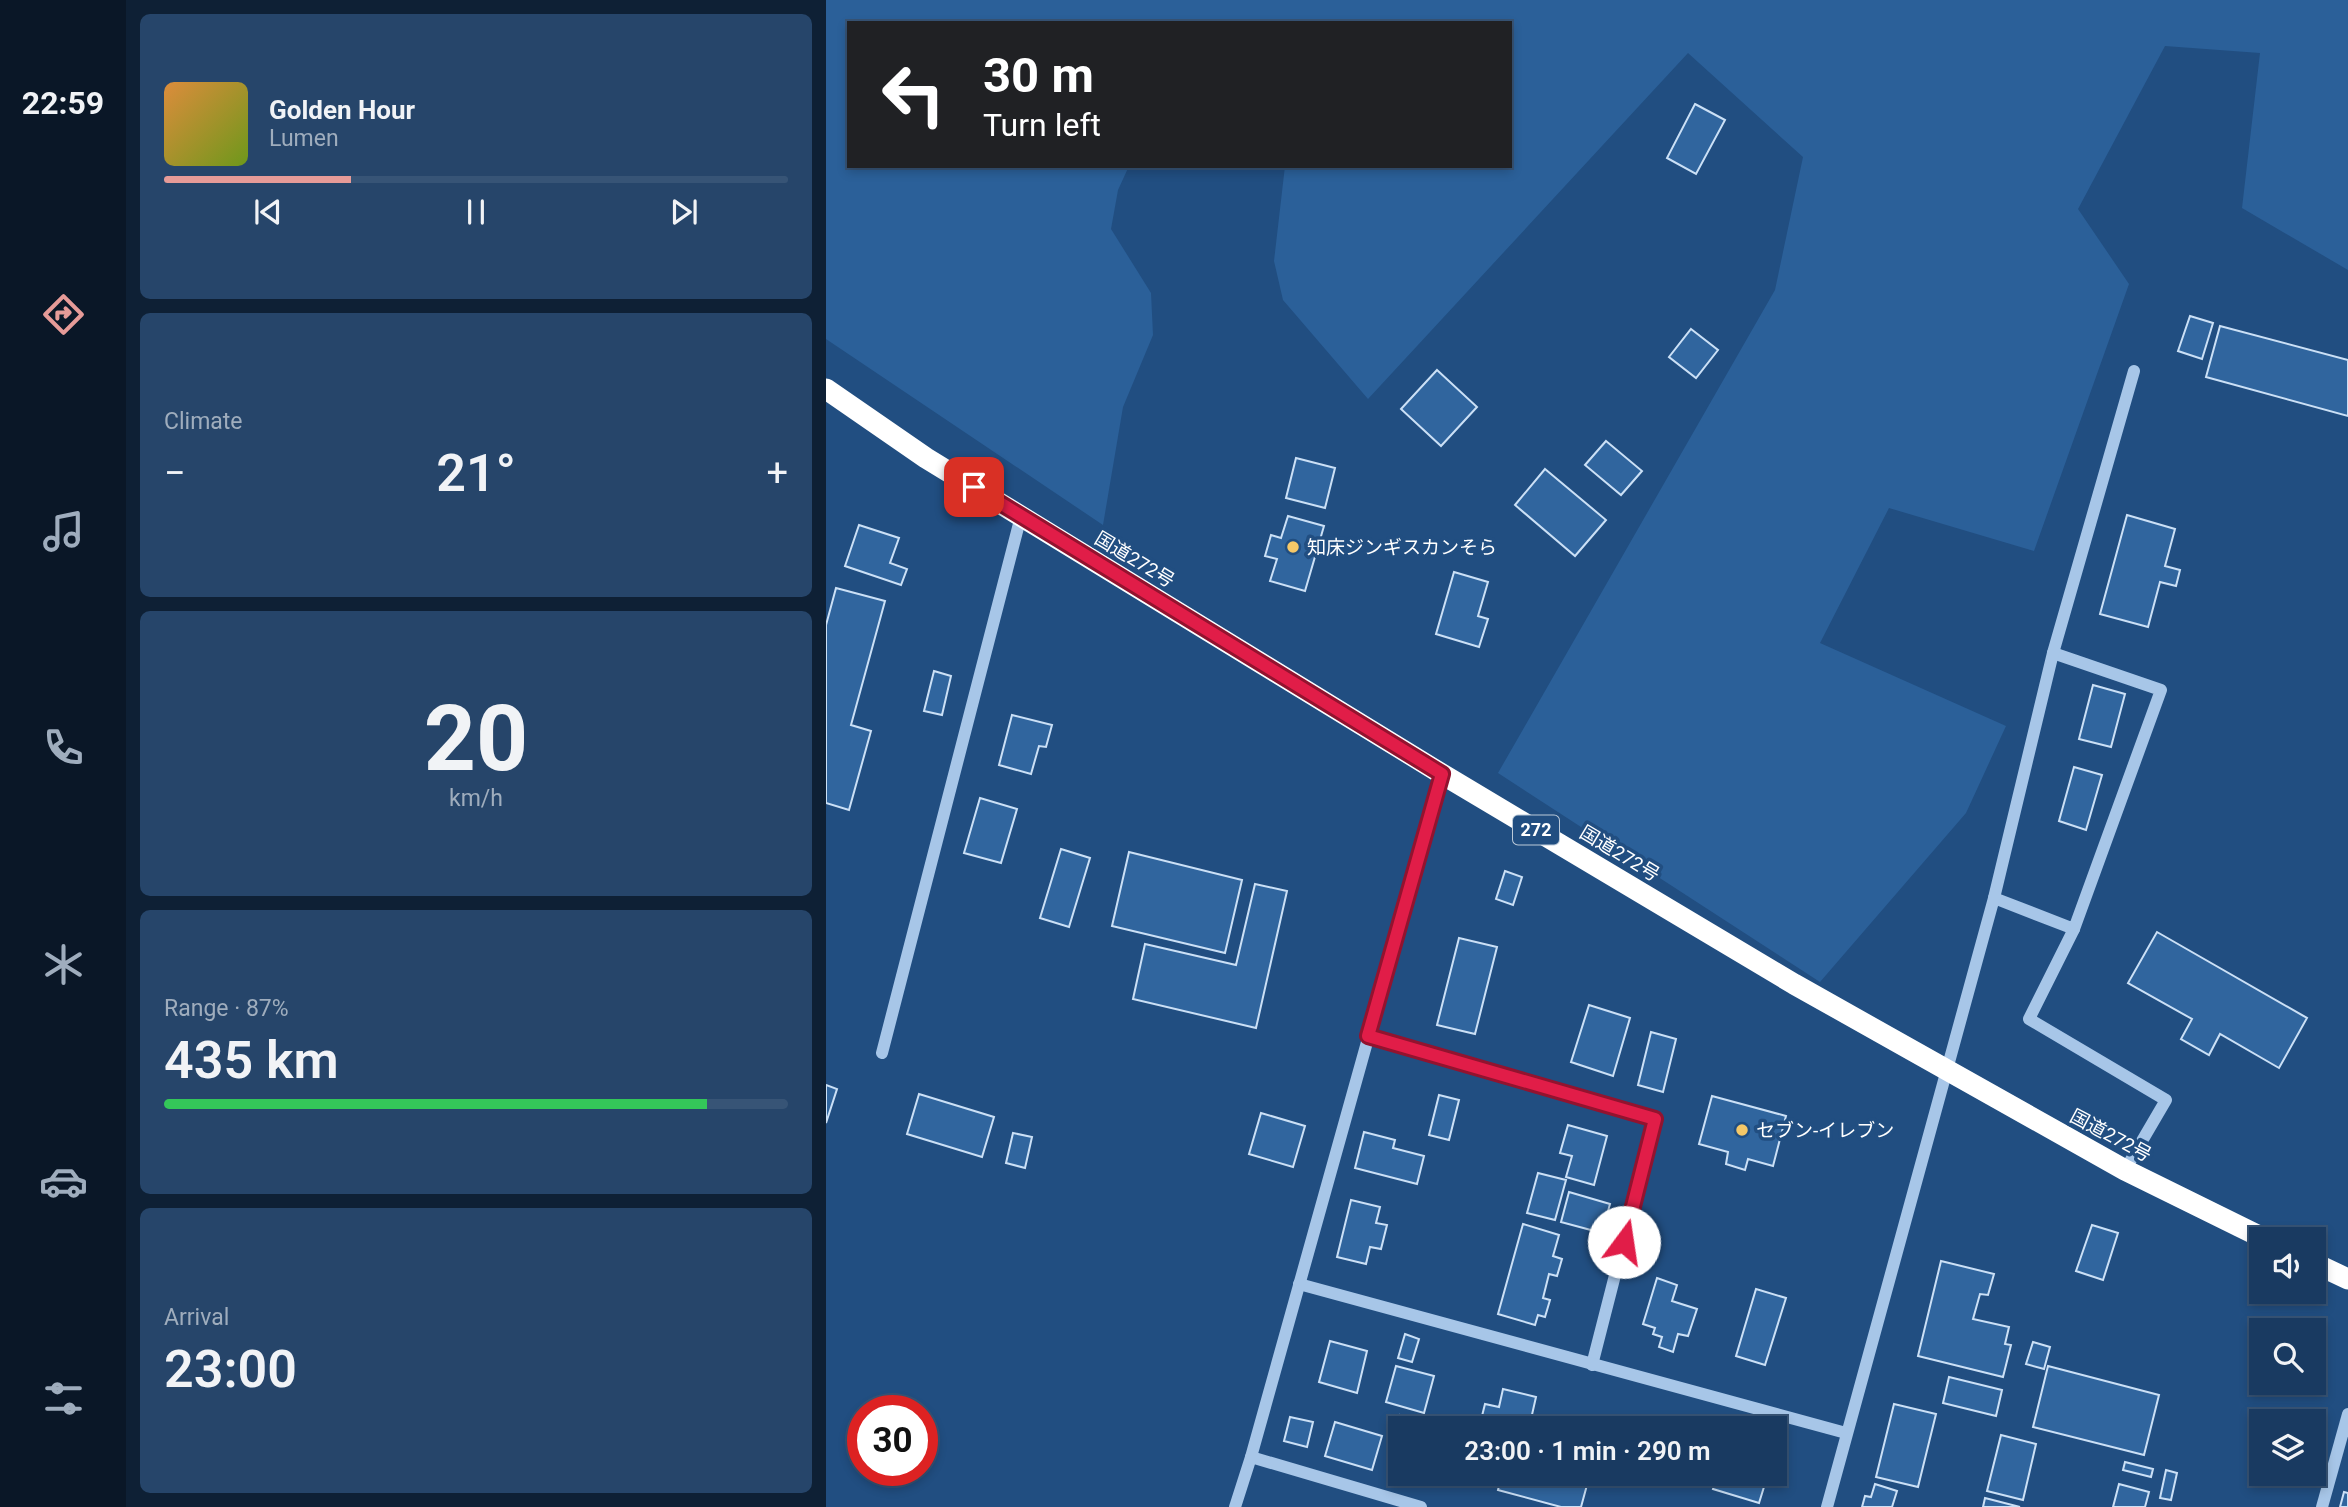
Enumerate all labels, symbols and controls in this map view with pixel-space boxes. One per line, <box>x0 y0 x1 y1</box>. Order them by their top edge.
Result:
text: 30 m <box>983 47 1094 104</box>
icon: left <box>868 49 959 140</box>
text: 22:59 <box>22 84 104 122</box>
text: Golden Hour <box>269 95 415 125</box>
text: Turn left <box>983 106 1101 144</box>
text: Lumen <box>269 125 339 152</box>
icon: previous <box>249 193 287 231</box>
icon: pause <box>457 193 495 231</box>
icon: next <box>665 193 703 231</box>
icon: directions <box>39 290 88 339</box>
text: Climate <box>164 408 243 435</box>
text: 21° <box>436 443 516 504</box>
text: − <box>164 451 186 495</box>
text: + <box>766 451 788 495</box>
pin <box>944 457 1004 517</box>
icon: arrive <box>955 468 993 506</box>
icon: music <box>39 507 88 556</box>
street label: 国道272号 <box>1091 527 1179 592</box>
place label: 知床ジンギスカンそら <box>1307 536 1497 559</box>
marker: 知床ジンギスカンそら <box>1285 539 1301 555</box>
text: 20 <box>424 686 528 792</box>
icon: phone <box>39 723 88 772</box>
text: km/h <box>449 785 503 812</box>
road number: 272 <box>1513 816 1559 844</box>
street label: 国道272号 <box>1576 821 1664 886</box>
icon: climate <box>39 940 88 989</box>
text: Range · 87% <box>164 995 289 1022</box>
text: 435 km <box>164 1030 339 1091</box>
street label: 国道272号 <box>2066 1104 2155 1166</box>
place label: セブン-イレブン <box>1756 1119 1894 1142</box>
marker: セブン-イレブン <box>1734 1122 1750 1138</box>
icon: car <box>39 1157 88 1206</box>
position arrow <box>1587 1205 1661 1279</box>
map controls <box>2249 1227 2326 1486</box>
button: sound <box>2249 1227 2326 1304</box>
text: Arrival <box>164 1304 229 1331</box>
button: search <box>2249 1318 2326 1395</box>
text: 23:00 <box>164 1339 297 1400</box>
icon: filters <box>39 1374 88 1423</box>
speed limit sign: 30 <box>847 1395 938 1486</box>
button: layers <box>2249 1409 2326 1486</box>
text: 23:00 · 1 min · 290 m <box>1464 1436 1711 1466</box>

